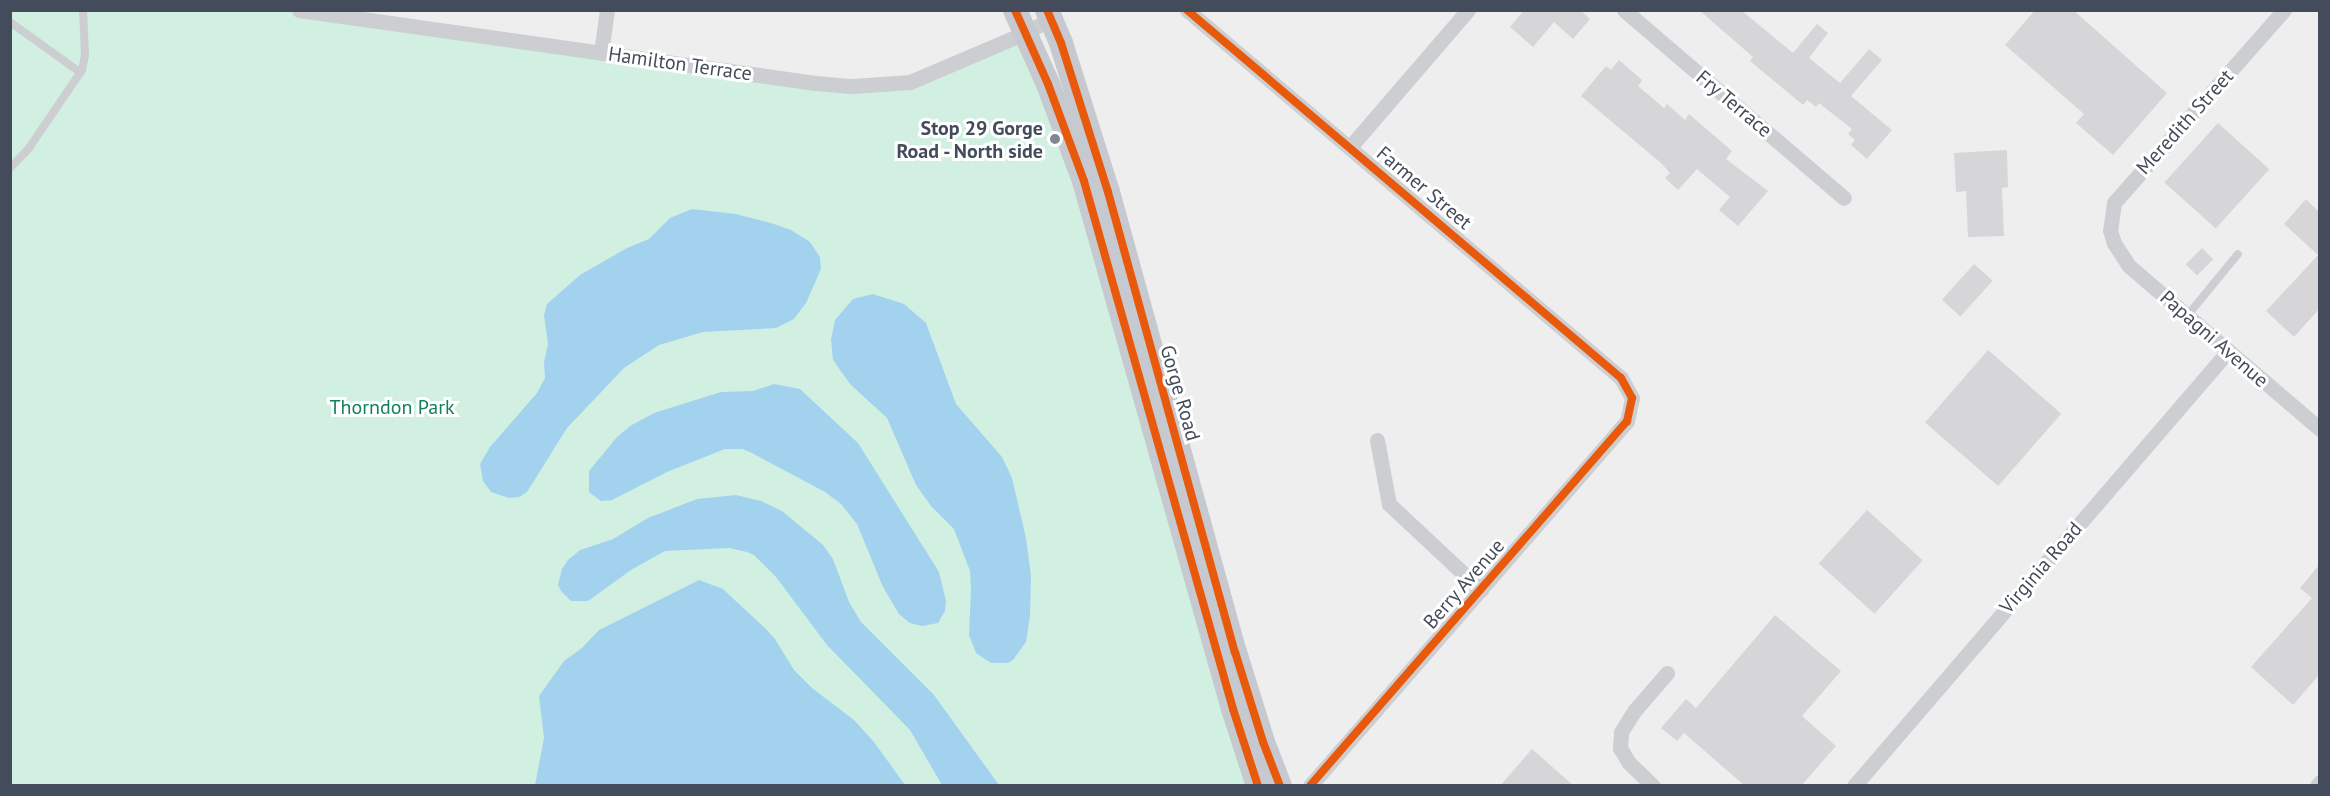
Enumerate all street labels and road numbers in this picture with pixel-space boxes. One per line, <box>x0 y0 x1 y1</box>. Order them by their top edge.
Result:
street label: Hamilton Terrace <box>606 42 754 86</box>
street label: Meredith Street <box>2132 64 2238 180</box>
street label: Fry Terrace <box>1691 65 1777 143</box>
street label: Farmer Street <box>1372 141 1476 235</box>
street label: Papagni Avenue <box>2155 285 2273 393</box>
street label: Gorge Road <box>1155 342 1205 444</box>
street label: Virginia Road <box>1995 517 2087 619</box>
street label: Berry Avenue <box>1418 534 1510 634</box>

